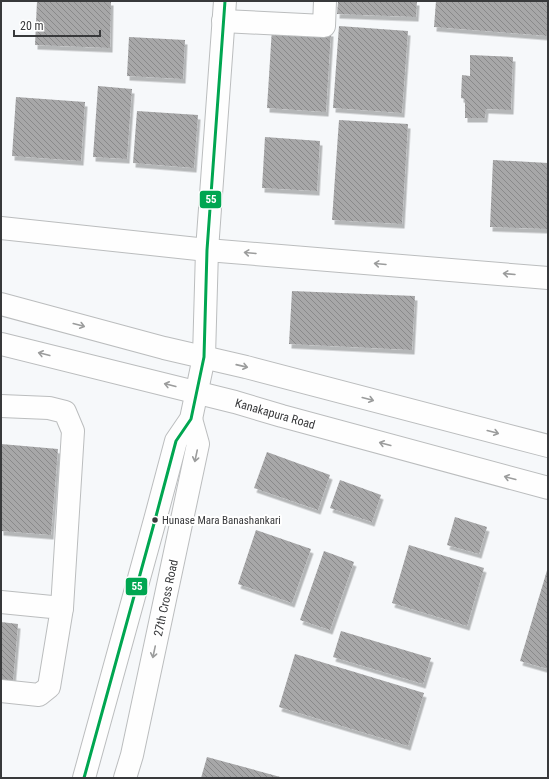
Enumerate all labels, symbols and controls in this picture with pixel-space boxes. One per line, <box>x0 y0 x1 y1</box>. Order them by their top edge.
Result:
scale bar <box>14 12 100 38</box>
text: 20 m <box>20 19 44 33</box>
line badge: 55 <box>199 190 222 209</box>
text: 55 <box>205 193 217 206</box>
one-way arrow <box>244 250 257 257</box>
one-way arrow <box>374 260 387 267</box>
one-way arrow <box>503 271 516 278</box>
one-way arrow <box>72 322 85 329</box>
one-way arrow <box>37 350 50 357</box>
one-way arrow <box>235 362 248 370</box>
one-way arrow <box>164 381 177 389</box>
one-way arrow <box>361 395 374 403</box>
street label: Kanakapura Road <box>233 396 317 432</box>
one-way arrow <box>487 429 500 436</box>
one-way arrow <box>379 440 392 447</box>
one-way arrow <box>191 449 199 462</box>
one-way arrow <box>504 474 517 481</box>
place label: Hunase Mara Banashankari <box>162 514 281 527</box>
marker: Hunase Mara Banashankari <box>150 515 160 525</box>
street label: 27th Cross Road <box>151 558 181 638</box>
line badge: 55 <box>125 577 148 596</box>
text: 55 <box>131 580 143 593</box>
one-way arrow <box>150 645 158 658</box>

